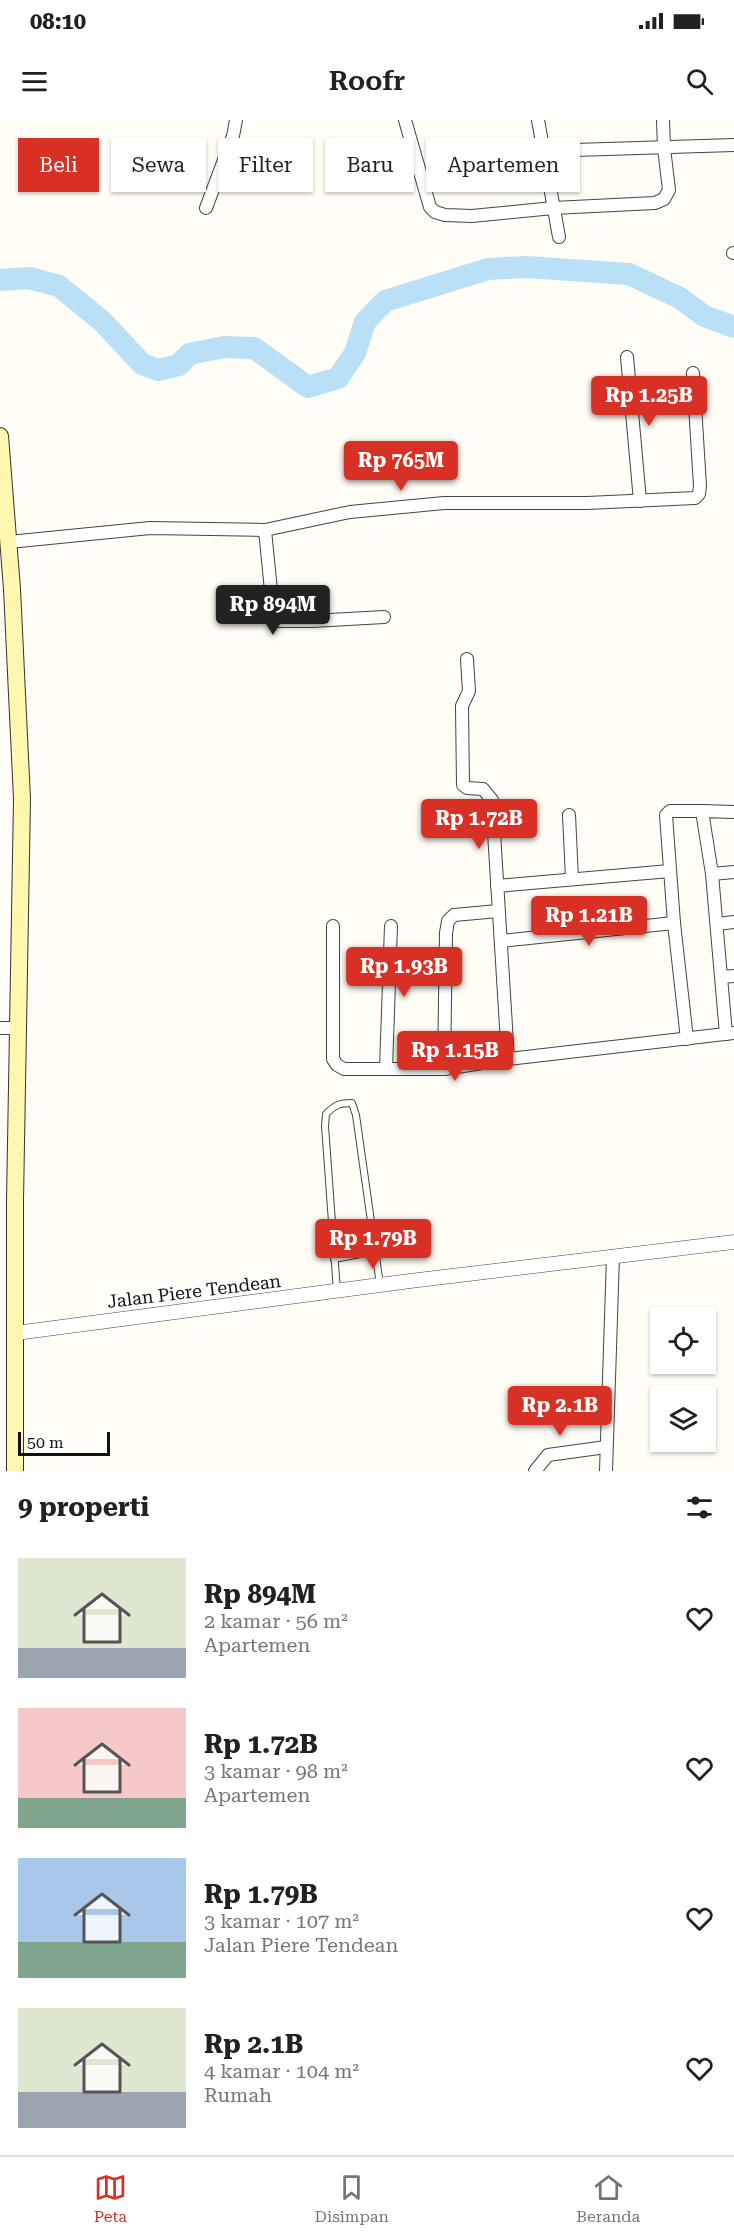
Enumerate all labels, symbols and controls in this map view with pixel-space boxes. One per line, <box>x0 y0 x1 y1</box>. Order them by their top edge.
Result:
text: 08:10 <box>30 9 86 34</box>
icon: menu <box>18 65 51 98</box>
text: Roofr <box>329 65 405 97</box>
icon: search <box>683 65 716 98</box>
chip: Beli <box>18 138 99 192</box>
chip: Sewa <box>111 138 206 192</box>
chip: Filter <box>218 138 313 192</box>
chip: Baru <box>325 138 414 192</box>
chip: Apartemen <box>426 138 580 192</box>
pin: Rp 1.25B <box>587 376 711 427</box>
text: Rp 1.25B <box>605 383 693 407</box>
pin: Rp 765M <box>346 441 456 492</box>
text: Rp 765M <box>358 448 444 472</box>
pin: Rp 894M <box>218 585 328 636</box>
text: Rp 894M <box>230 592 316 616</box>
pin: Rp 1.72B <box>417 799 541 850</box>
text: Rp 1.72B <box>435 806 523 830</box>
pin: Rp 1.21B <box>527 896 651 947</box>
text: Rp 1.21B <box>545 903 633 927</box>
pin: Rp 1.93B <box>342 947 466 998</box>
text: Rp 1.93B <box>360 954 448 978</box>
pin: Rp 1.15B <box>393 1031 517 1082</box>
text: Rp 1.15B <box>411 1038 499 1062</box>
pin: Rp 1.79B <box>311 1219 435 1270</box>
text: Rp 1.79B <box>329 1226 417 1250</box>
street label: Jalan Piere Tendean <box>106 1270 282 1312</box>
map controls <box>650 1308 716 1452</box>
button: locate <box>650 1308 716 1374</box>
pin: Rp 2.1B <box>505 1386 615 1437</box>
button: layers <box>650 1386 716 1452</box>
text: Rp 2.1B <box>522 1393 598 1417</box>
scale bar <box>18 1429 110 1456</box>
text: 50 m <box>27 1433 64 1452</box>
icon: filters <box>683 1491 716 1524</box>
text: 9 properti <box>18 1492 149 1522</box>
text: Rp 894M <box>204 1579 316 1609</box>
icon: home <box>66 1582 138 1654</box>
icon: heart <box>683 1602 716 1635</box>
text: 2 kamar · 56 m² <box>204 1609 348 1633</box>
text: Apartemen <box>204 1633 310 1657</box>
text: Rp 1.72B <box>204 1729 318 1759</box>
icon: home <box>66 1732 138 1804</box>
icon: heart <box>683 1752 716 1785</box>
text: 3 kamar · 98 m² <box>204 1759 348 1783</box>
text: Apartemen <box>204 1783 310 1807</box>
text: Rp 1.79B <box>204 1879 318 1909</box>
icon: home <box>66 1882 138 1954</box>
icon: heart <box>683 1902 716 1935</box>
text: 3 kamar · 107 m² <box>204 1909 359 1933</box>
text: Jalan Piere Tendean <box>204 1933 398 1957</box>
text: Rp 2.1B <box>204 2029 303 2059</box>
icon: home <box>66 2032 138 2104</box>
icon: heart <box>683 2052 716 2085</box>
text: 4 kamar · 104 m² <box>204 2059 359 2083</box>
text: Rumah <box>204 2083 272 2107</box>
tab: Peta <box>94 2171 127 2226</box>
tab: Disimpan <box>315 2171 389 2226</box>
tab: Beranda <box>576 2171 640 2226</box>

